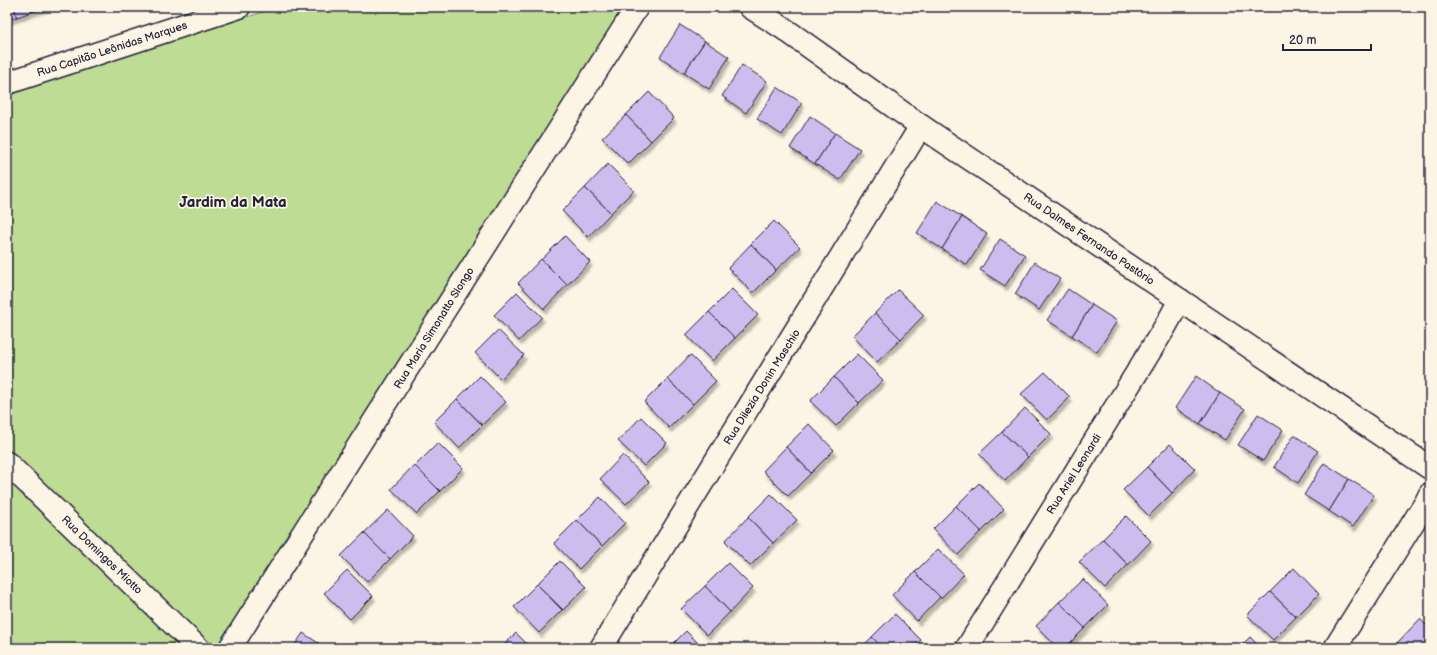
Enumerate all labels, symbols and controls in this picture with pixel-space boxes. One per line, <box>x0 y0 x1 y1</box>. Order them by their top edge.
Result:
street label: Rua Capitão Leônidas Marques <box>35 18 189 79</box>
scale bar <box>1283 26 1371 52</box>
text: 20 m <box>1289 33 1316 48</box>
street label: Rua Dalmes Fernando Pastório <box>1021 190 1157 288</box>
district label: Jardim da Mata <box>179 193 287 212</box>
street label: Rua Maria Simonatto Slongo <box>391 265 477 391</box>
street label: Rua Dilezia Donin Maschio <box>721 327 803 447</box>
street label: Rua Ariel Leonardi <box>1044 431 1104 517</box>
street label: Rua Domingos Miotto <box>59 513 145 597</box>

